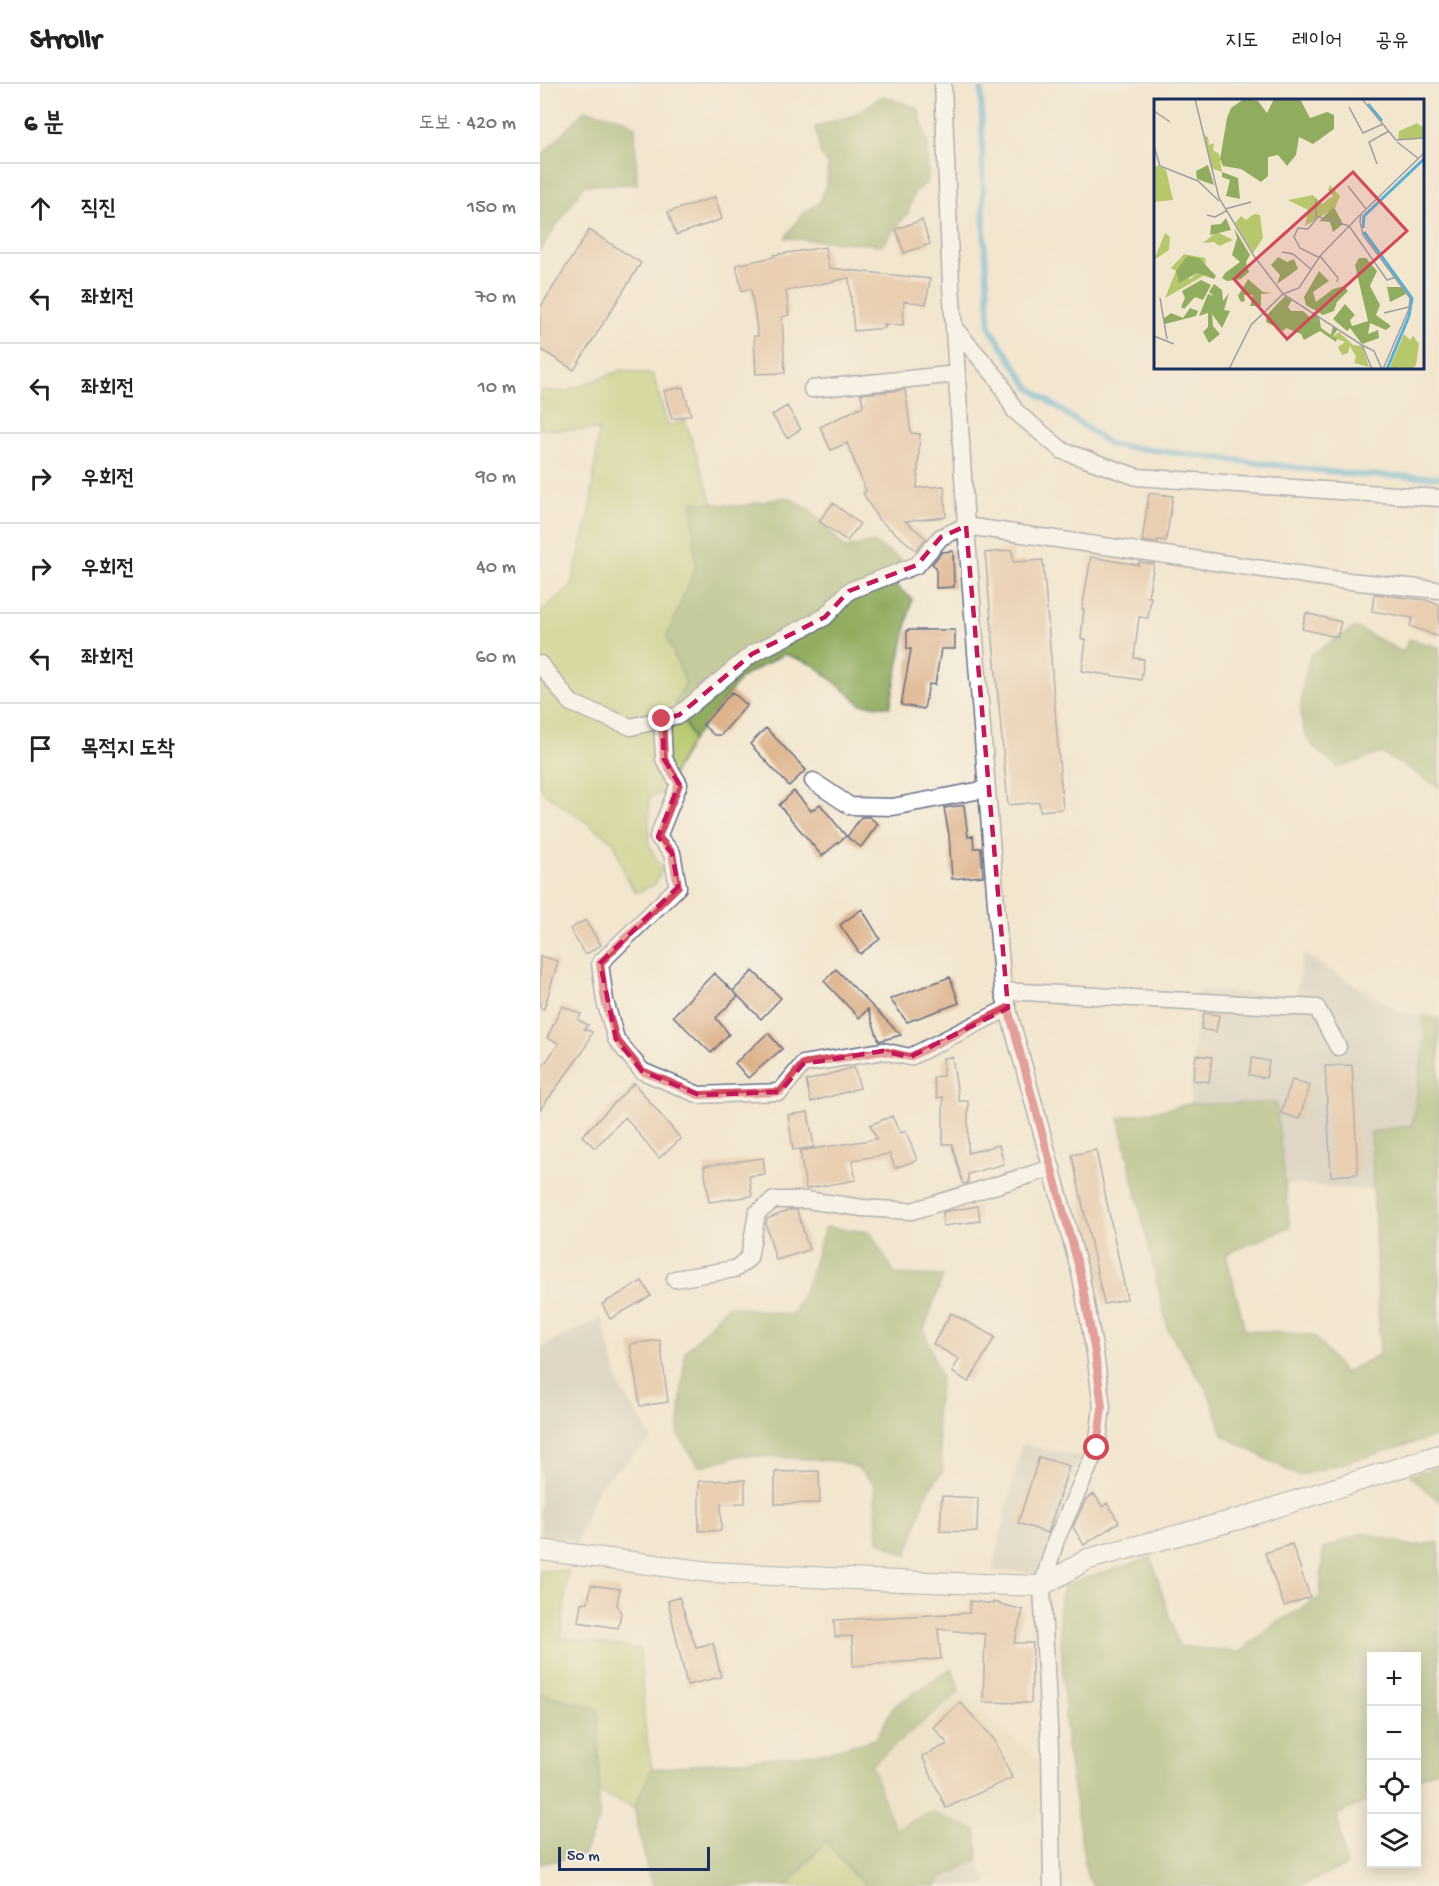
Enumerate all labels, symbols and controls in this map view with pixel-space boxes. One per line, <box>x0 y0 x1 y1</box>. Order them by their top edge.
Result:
text: Strollr <box>30 25 101 58</box>
text: 지도 <box>1225 30 1259 55</box>
text: 레이어 <box>1292 30 1342 55</box>
text: 공유 <box>1375 30 1409 55</box>
inset map <box>1154 99 1424 369</box>
text: 6 분 <box>24 110 64 141</box>
text: 도보 · 420 m <box>419 113 516 136</box>
icon: ahead <box>24 192 57 225</box>
text: 직진 <box>81 197 116 223</box>
text: 150 m <box>467 197 516 220</box>
icon: left <box>24 282 57 315</box>
text: 좌회전 <box>81 287 134 313</box>
text: 70 m <box>475 287 516 310</box>
icon: left <box>24 372 57 405</box>
text: 좌회전 <box>81 377 134 403</box>
text: 10 m <box>478 377 516 400</box>
icon: right <box>24 462 57 495</box>
text: 우회전 <box>81 467 134 493</box>
text: 90 m <box>476 467 516 490</box>
icon: right <box>24 552 57 585</box>
text: 우회전 <box>81 557 134 583</box>
text: 40 m <box>476 557 516 580</box>
icon: left <box>24 642 57 675</box>
text: 좌회전 <box>81 647 134 673</box>
text: 60 m <box>476 647 516 670</box>
route end <box>648 705 674 731</box>
icon: arrive <box>24 732 57 765</box>
text: 목적지 도착 <box>81 737 175 763</box>
route start <box>1083 1434 1109 1460</box>
map controls <box>1367 1652 1421 1868</box>
button: + <box>1367 1652 1421 1706</box>
button: − <box>1367 1706 1421 1760</box>
button: locate <box>1367 1760 1421 1814</box>
button: layers <box>1367 1814 1421 1868</box>
scale bar <box>558 1844 710 1872</box>
text: 50 m <box>567 1848 600 1867</box>

